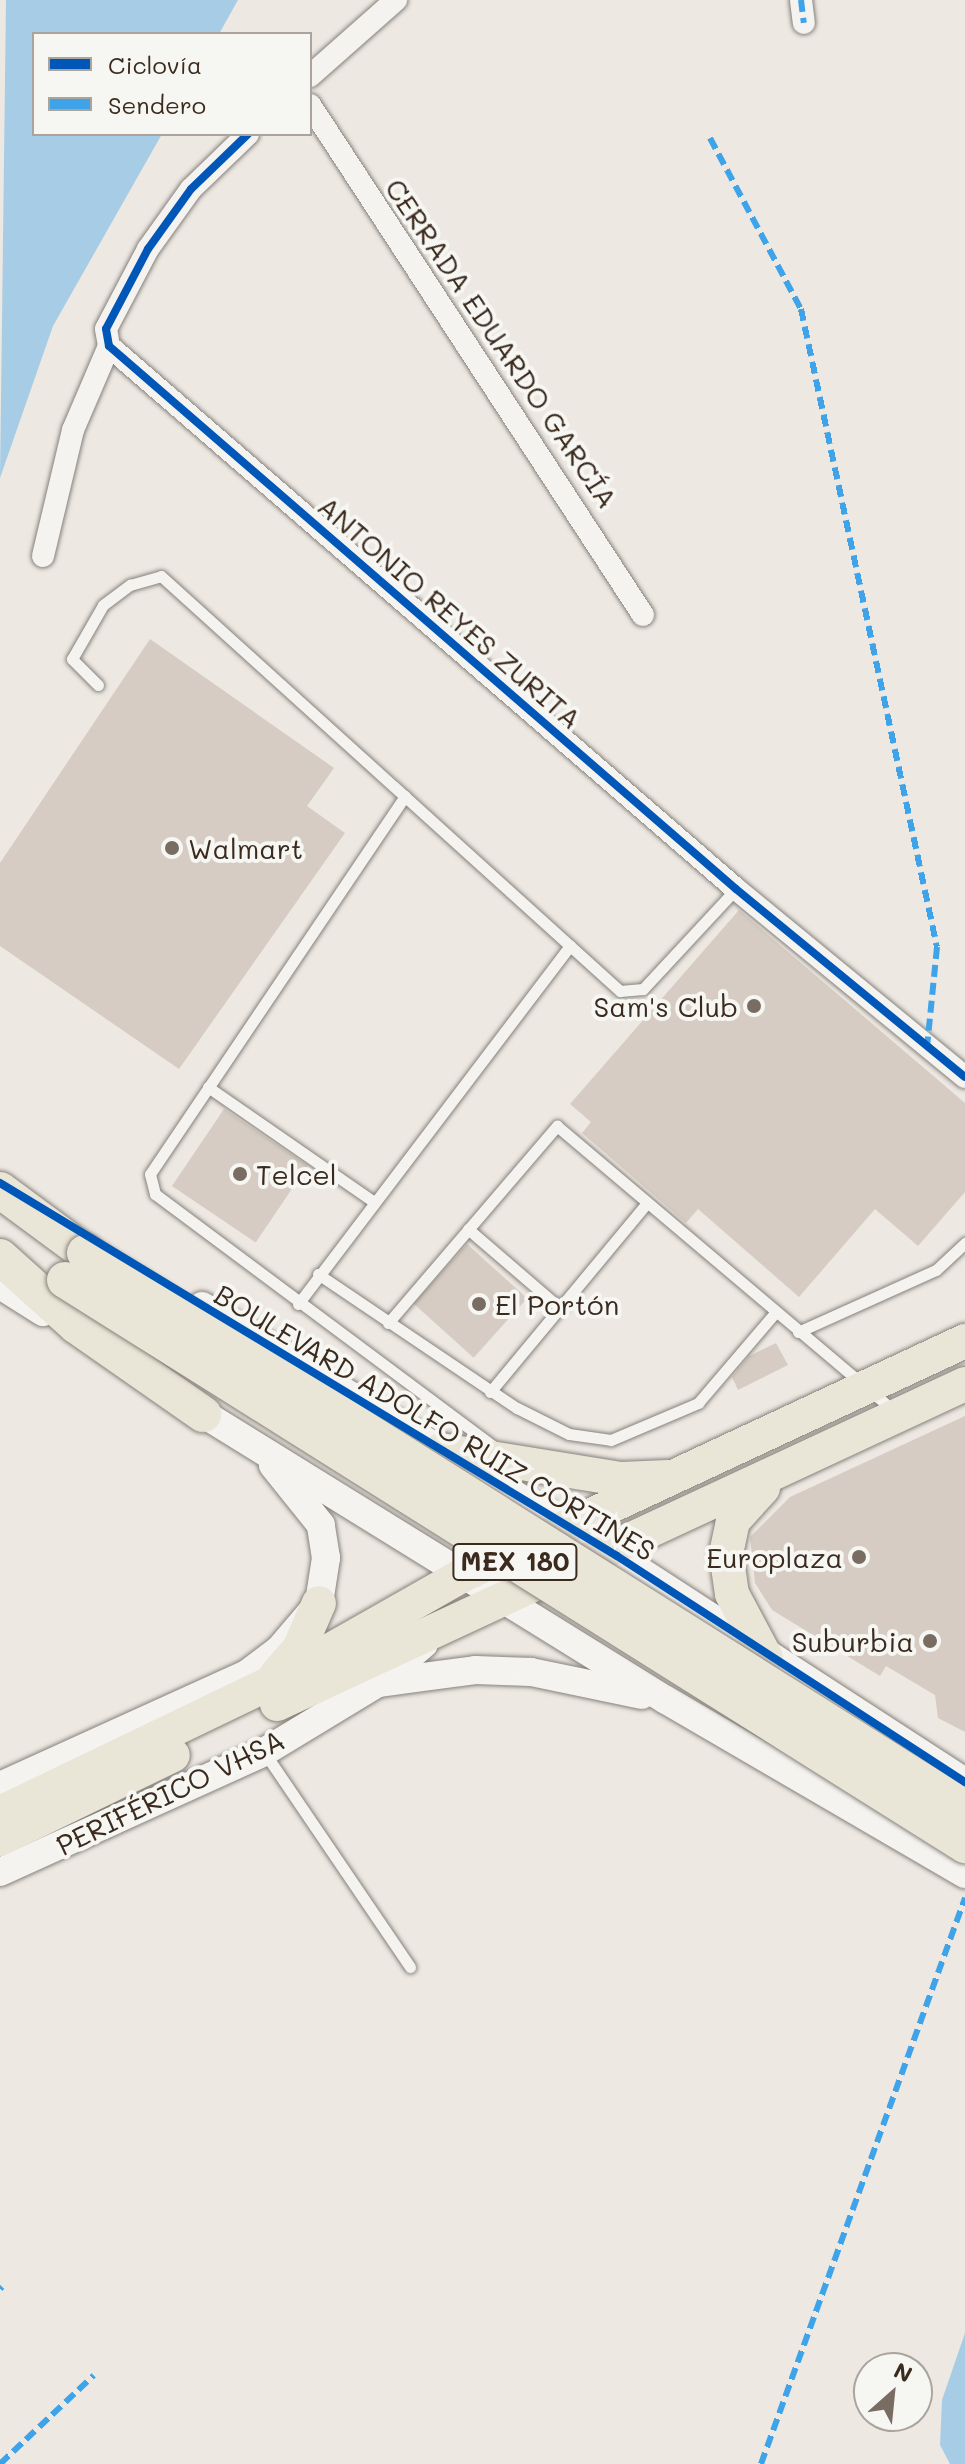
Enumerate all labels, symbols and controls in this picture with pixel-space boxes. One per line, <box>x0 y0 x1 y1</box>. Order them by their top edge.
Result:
legend <box>32 32 312 136</box>
text: Ciclovía <box>108 49 202 80</box>
text: Sendero <box>108 89 206 120</box>
street label: CERRADA EDUARDO GARCÍA <box>379 172 625 514</box>
street label: ANTONIO REYES ZURITA <box>312 489 588 735</box>
place label: Walmart <box>188 831 303 865</box>
marker: Walmart <box>163 839 181 857</box>
place label: Sam's Club <box>594 989 738 1023</box>
marker: Sam's Club <box>745 997 763 1015</box>
place label: Telcel <box>256 1157 337 1191</box>
marker: Telcel <box>231 1165 249 1183</box>
street label: BOULEVARD ADOLFO RUIZ CORTINES <box>209 1277 661 1567</box>
place label: El Portón <box>495 1287 619 1321</box>
marker: El Portón <box>470 1295 488 1313</box>
road number: MEX 180 <box>451 1540 579 1584</box>
place label: Europlaza <box>706 1540 843 1574</box>
marker: Europlaza <box>850 1548 868 1566</box>
place label: Suburbia <box>792 1624 914 1658</box>
marker: Suburbia <box>921 1632 939 1650</box>
street label: PERIFÉRICO VHSA <box>51 1722 289 1862</box>
north arrow <box>853 2352 933 2432</box>
text: N <box>889 2355 917 2389</box>

